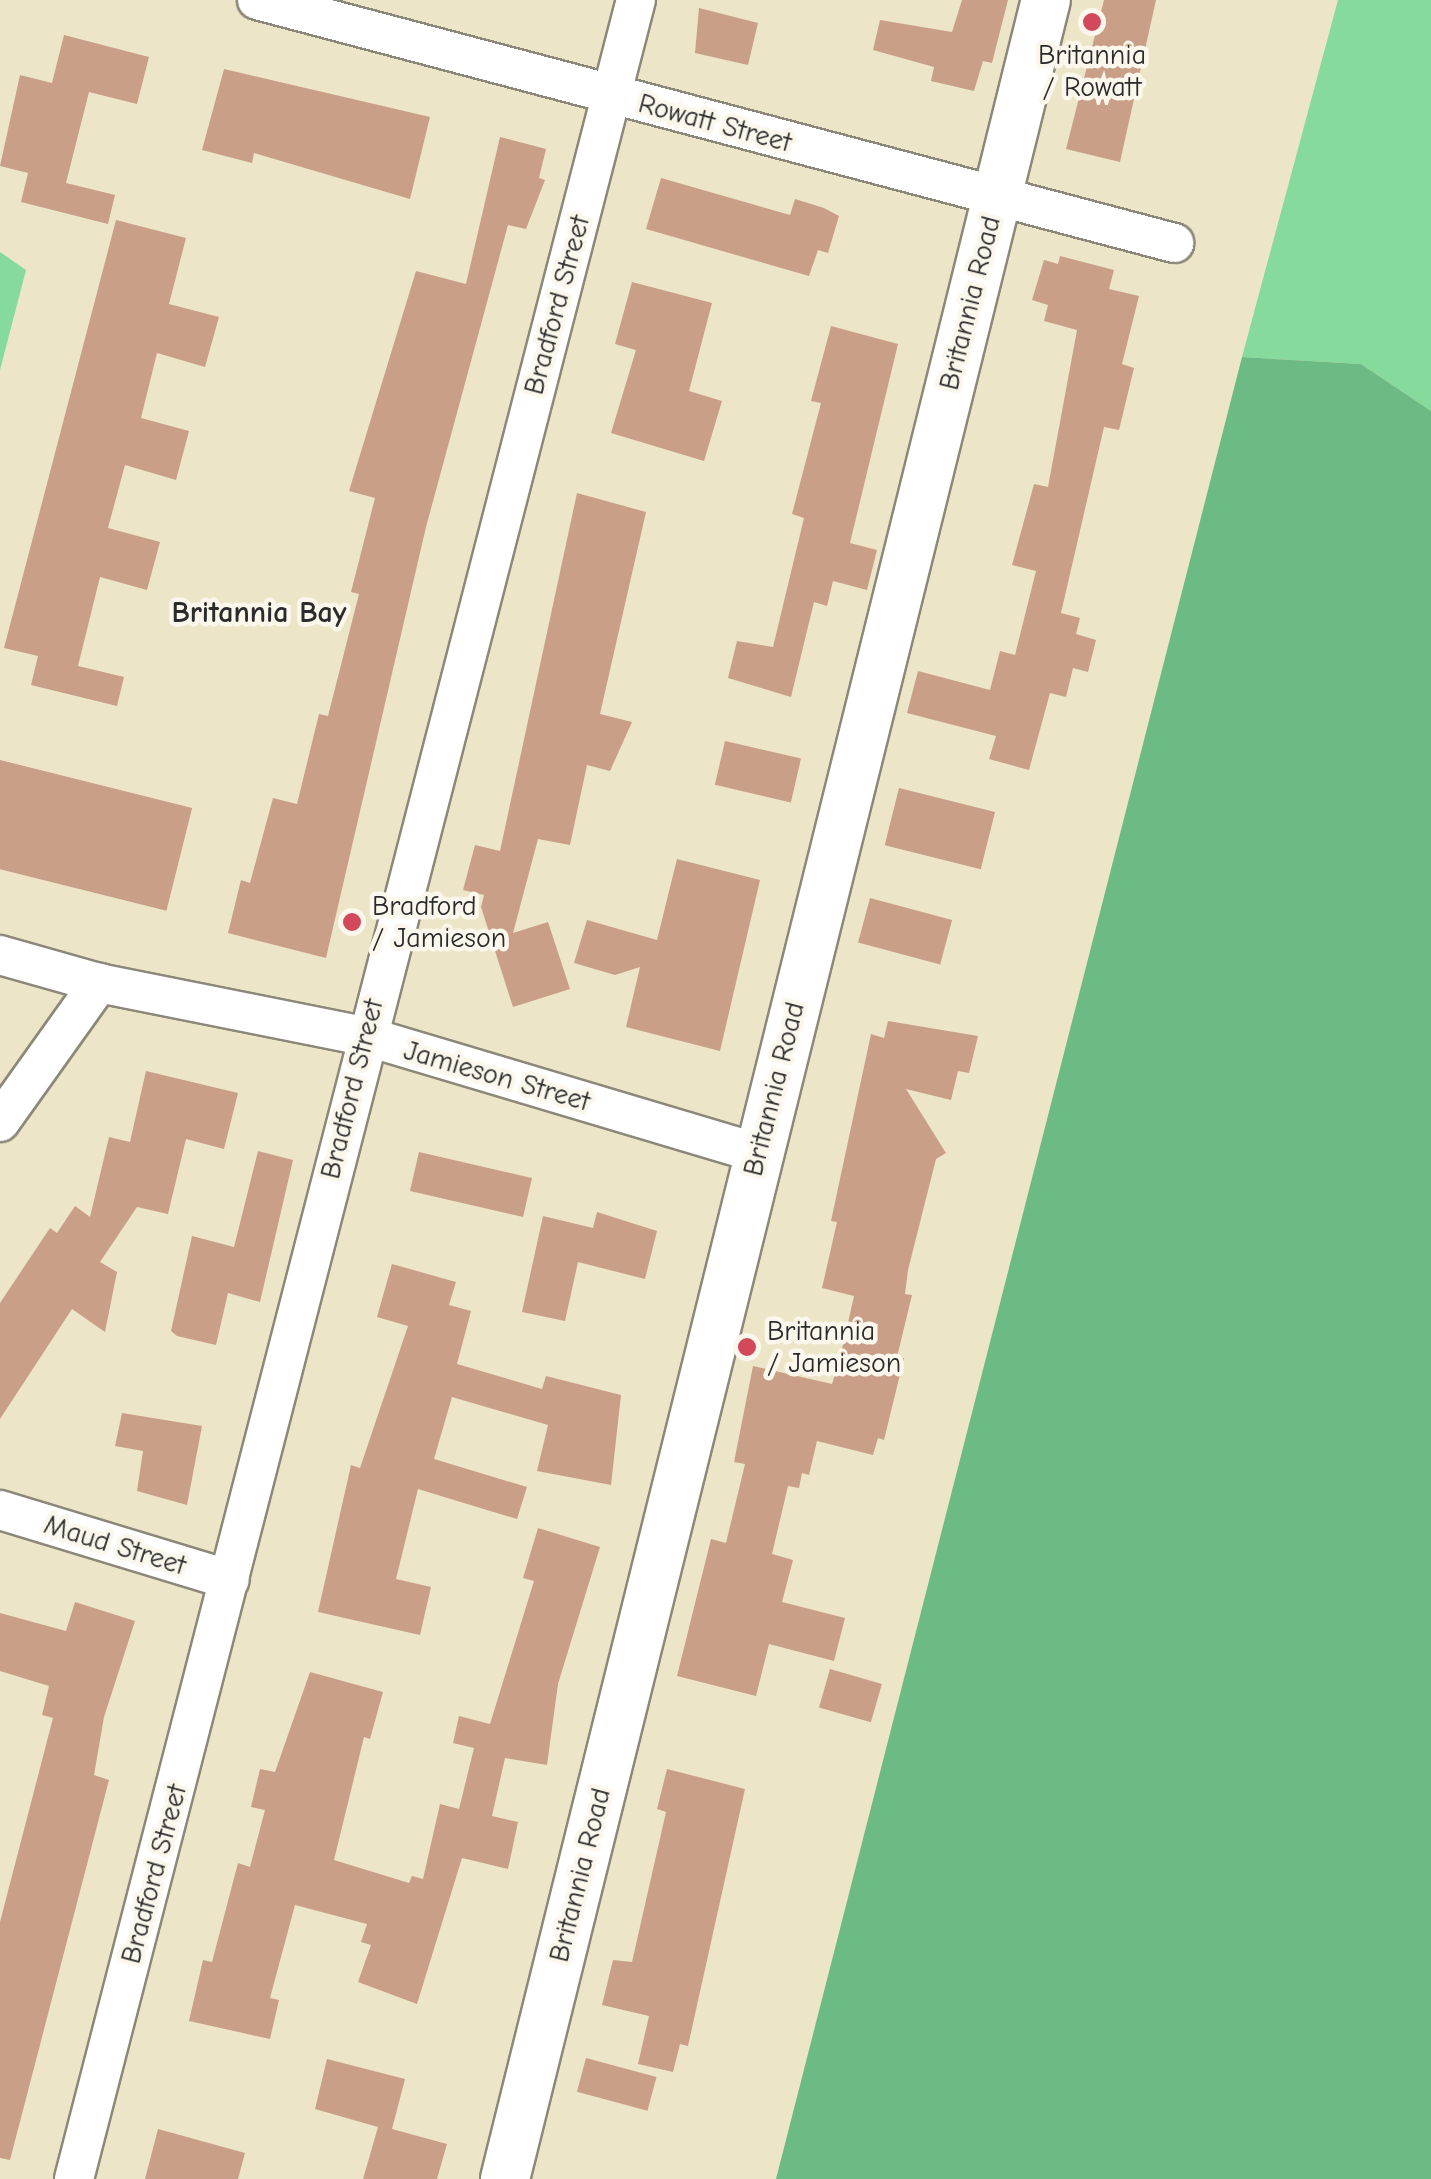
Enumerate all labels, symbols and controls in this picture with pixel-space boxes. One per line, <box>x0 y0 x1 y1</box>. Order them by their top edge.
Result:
marker: Britannia / Rowatt <box>1081 11 1103 33</box>
place label: Britannia / Rowatt <box>1038 38 1146 104</box>
street label: Rowatt Street <box>635 86 795 160</box>
street label: Bradford Street <box>517 212 597 398</box>
street label: Britannia Road <box>932 213 1008 393</box>
district label: Britannia Bay <box>171 595 347 631</box>
place label: Bradford / Jamieson <box>372 889 506 955</box>
marker: Bradford / Jamieson <box>341 911 363 933</box>
street label: Bradford Street <box>313 996 391 1182</box>
street label: Britannia Road <box>736 999 812 1179</box>
street label: Jamieson Street <box>400 1033 594 1119</box>
place label: Britannia / Jamieson <box>767 1314 901 1380</box>
marker: Britannia / Jamieson <box>736 1336 758 1358</box>
street label: Maud Street <box>40 1508 190 1582</box>
street label: Bradford Street <box>114 1781 194 1967</box>
street label: Britannia Road <box>542 1785 618 1965</box>

